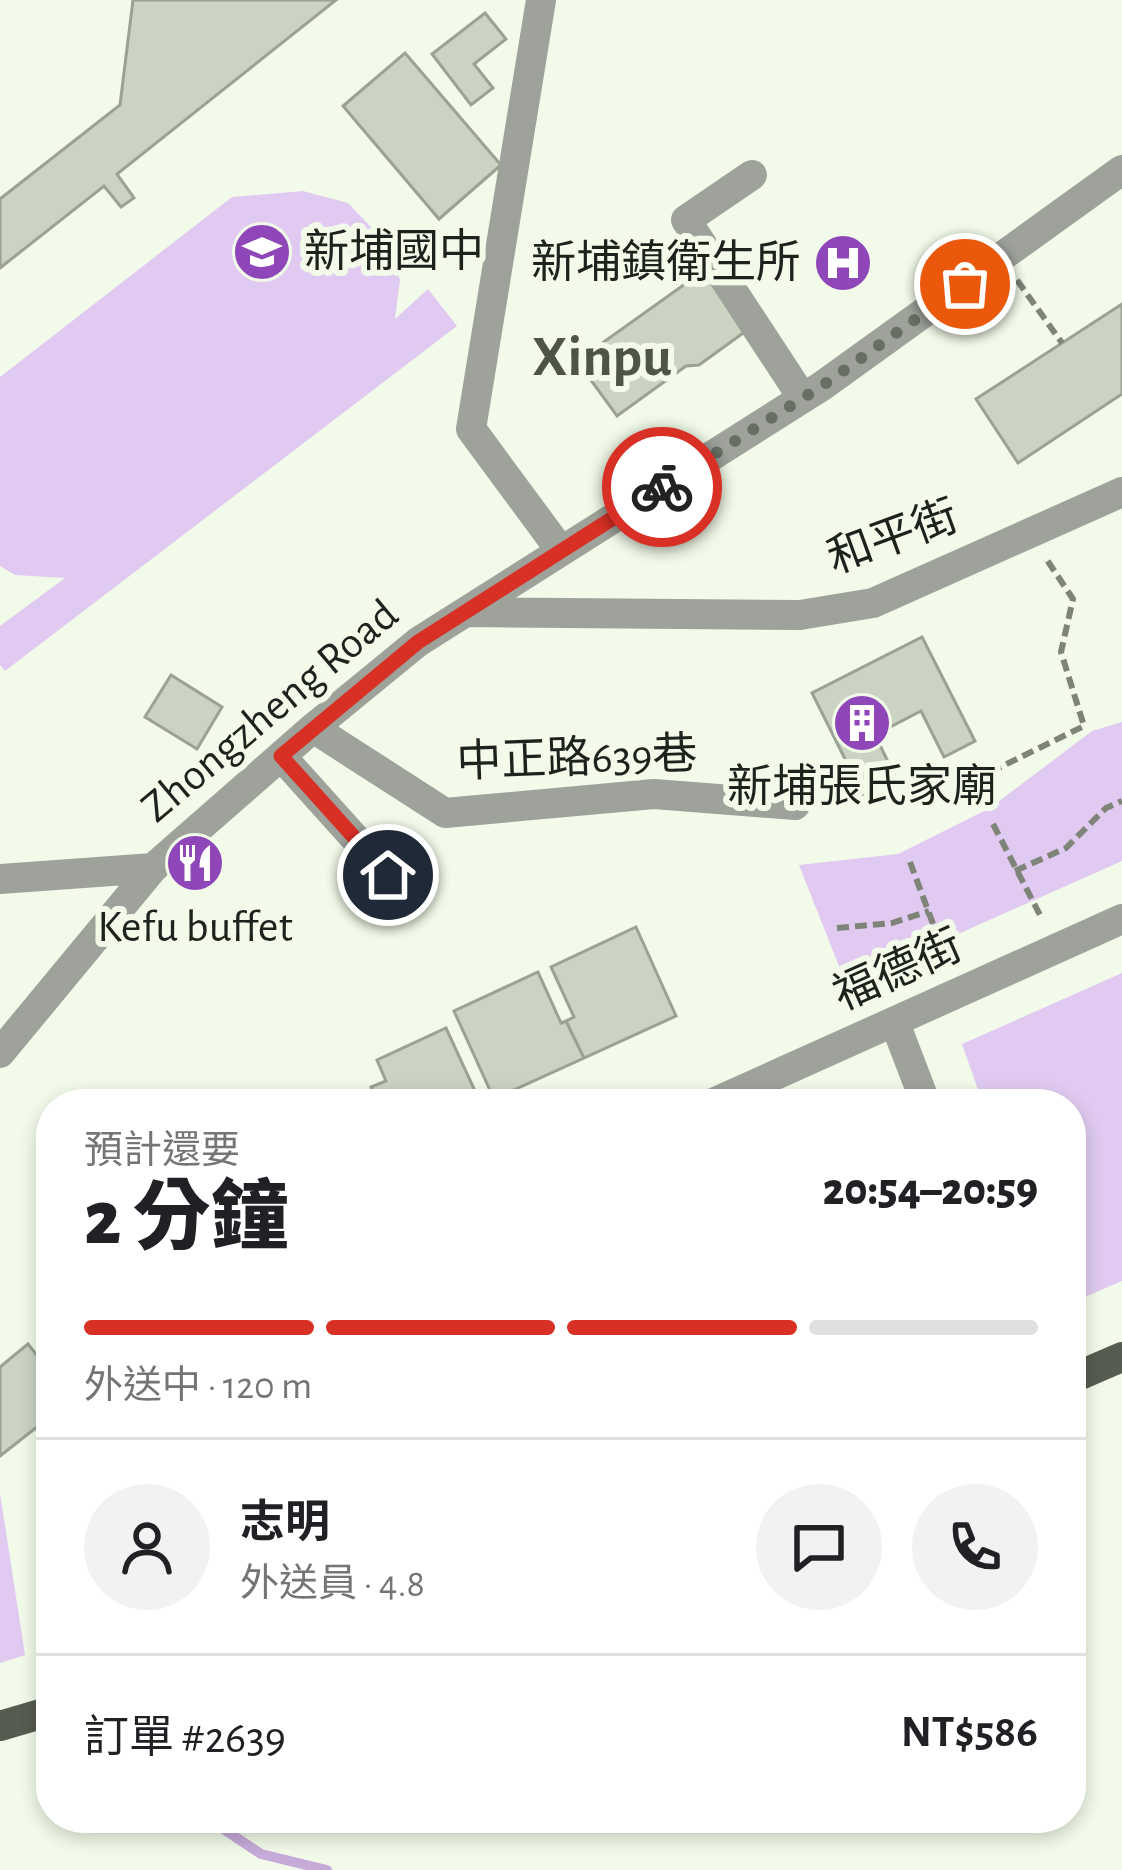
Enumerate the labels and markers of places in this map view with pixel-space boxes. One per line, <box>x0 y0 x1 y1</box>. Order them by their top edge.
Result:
school or university icon: 新埔國中 <box>231 221 293 283</box>
place label: 新埔國中 <box>304 228 484 275</box>
hospital icon: 新埔鎮衛生所 <box>812 232 874 294</box>
pin <box>914 233 1016 335</box>
place label: 新埔鎮衛生所 <box>531 238 801 286</box>
building icon: 新埔張氏家廟 <box>831 692 893 754</box>
place label: 新埔張氏家廟 <box>727 762 997 810</box>
pin <box>337 824 439 926</box>
restaurant icon: Kefu buffet <box>164 832 226 894</box>
place label: Kefu buffet <box>97 905 293 950</box>

